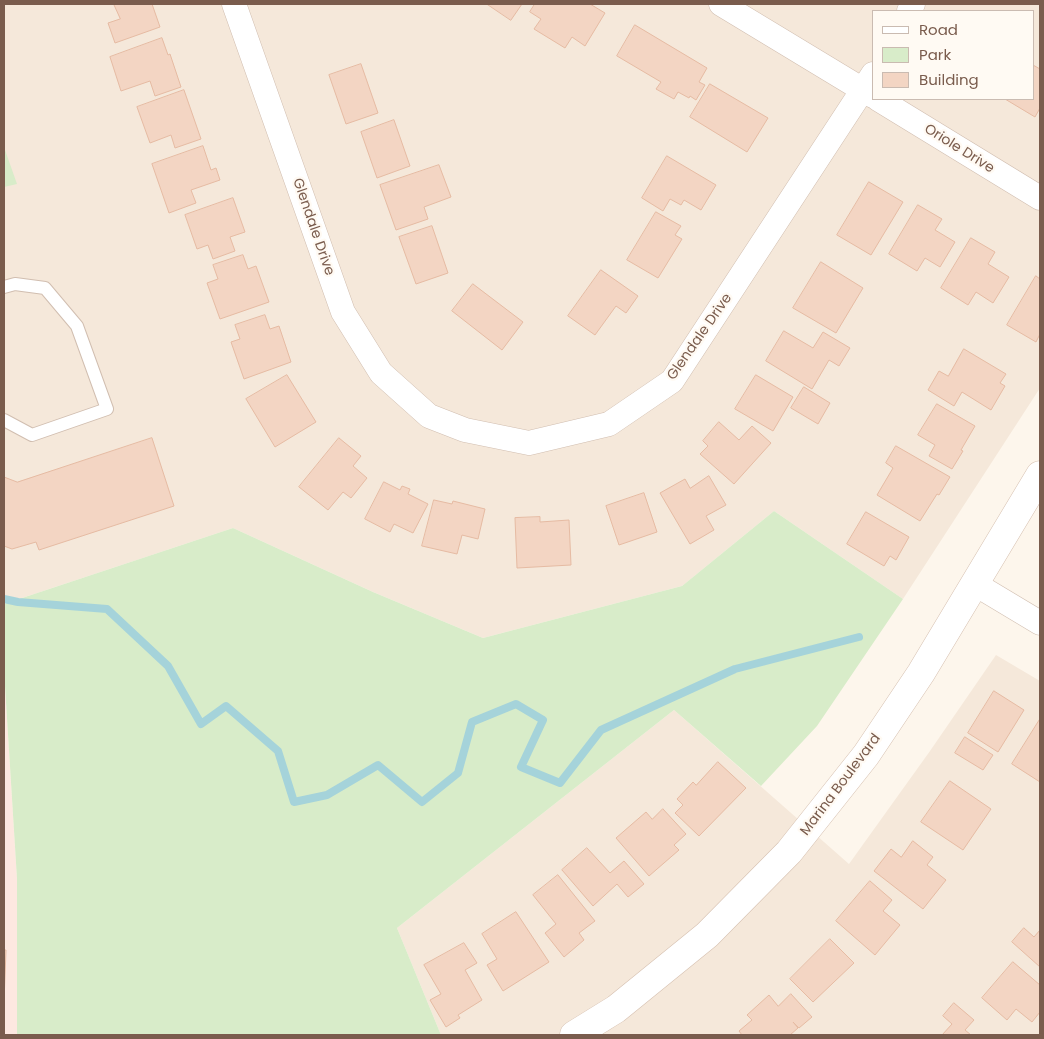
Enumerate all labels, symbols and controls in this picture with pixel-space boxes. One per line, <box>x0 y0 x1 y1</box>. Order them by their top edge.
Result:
legend <box>872 10 1034 100</box>
text: Road <box>919 19 958 40</box>
text: Park <box>919 44 951 65</box>
text: Building <box>919 69 979 90</box>
street label: Oriole Drive <box>921 121 997 177</box>
street label: Glendale Drive <box>288 176 338 278</box>
street label: Glendale Drive <box>664 290 736 384</box>
street label: Marina Boulevard <box>797 731 885 839</box>

